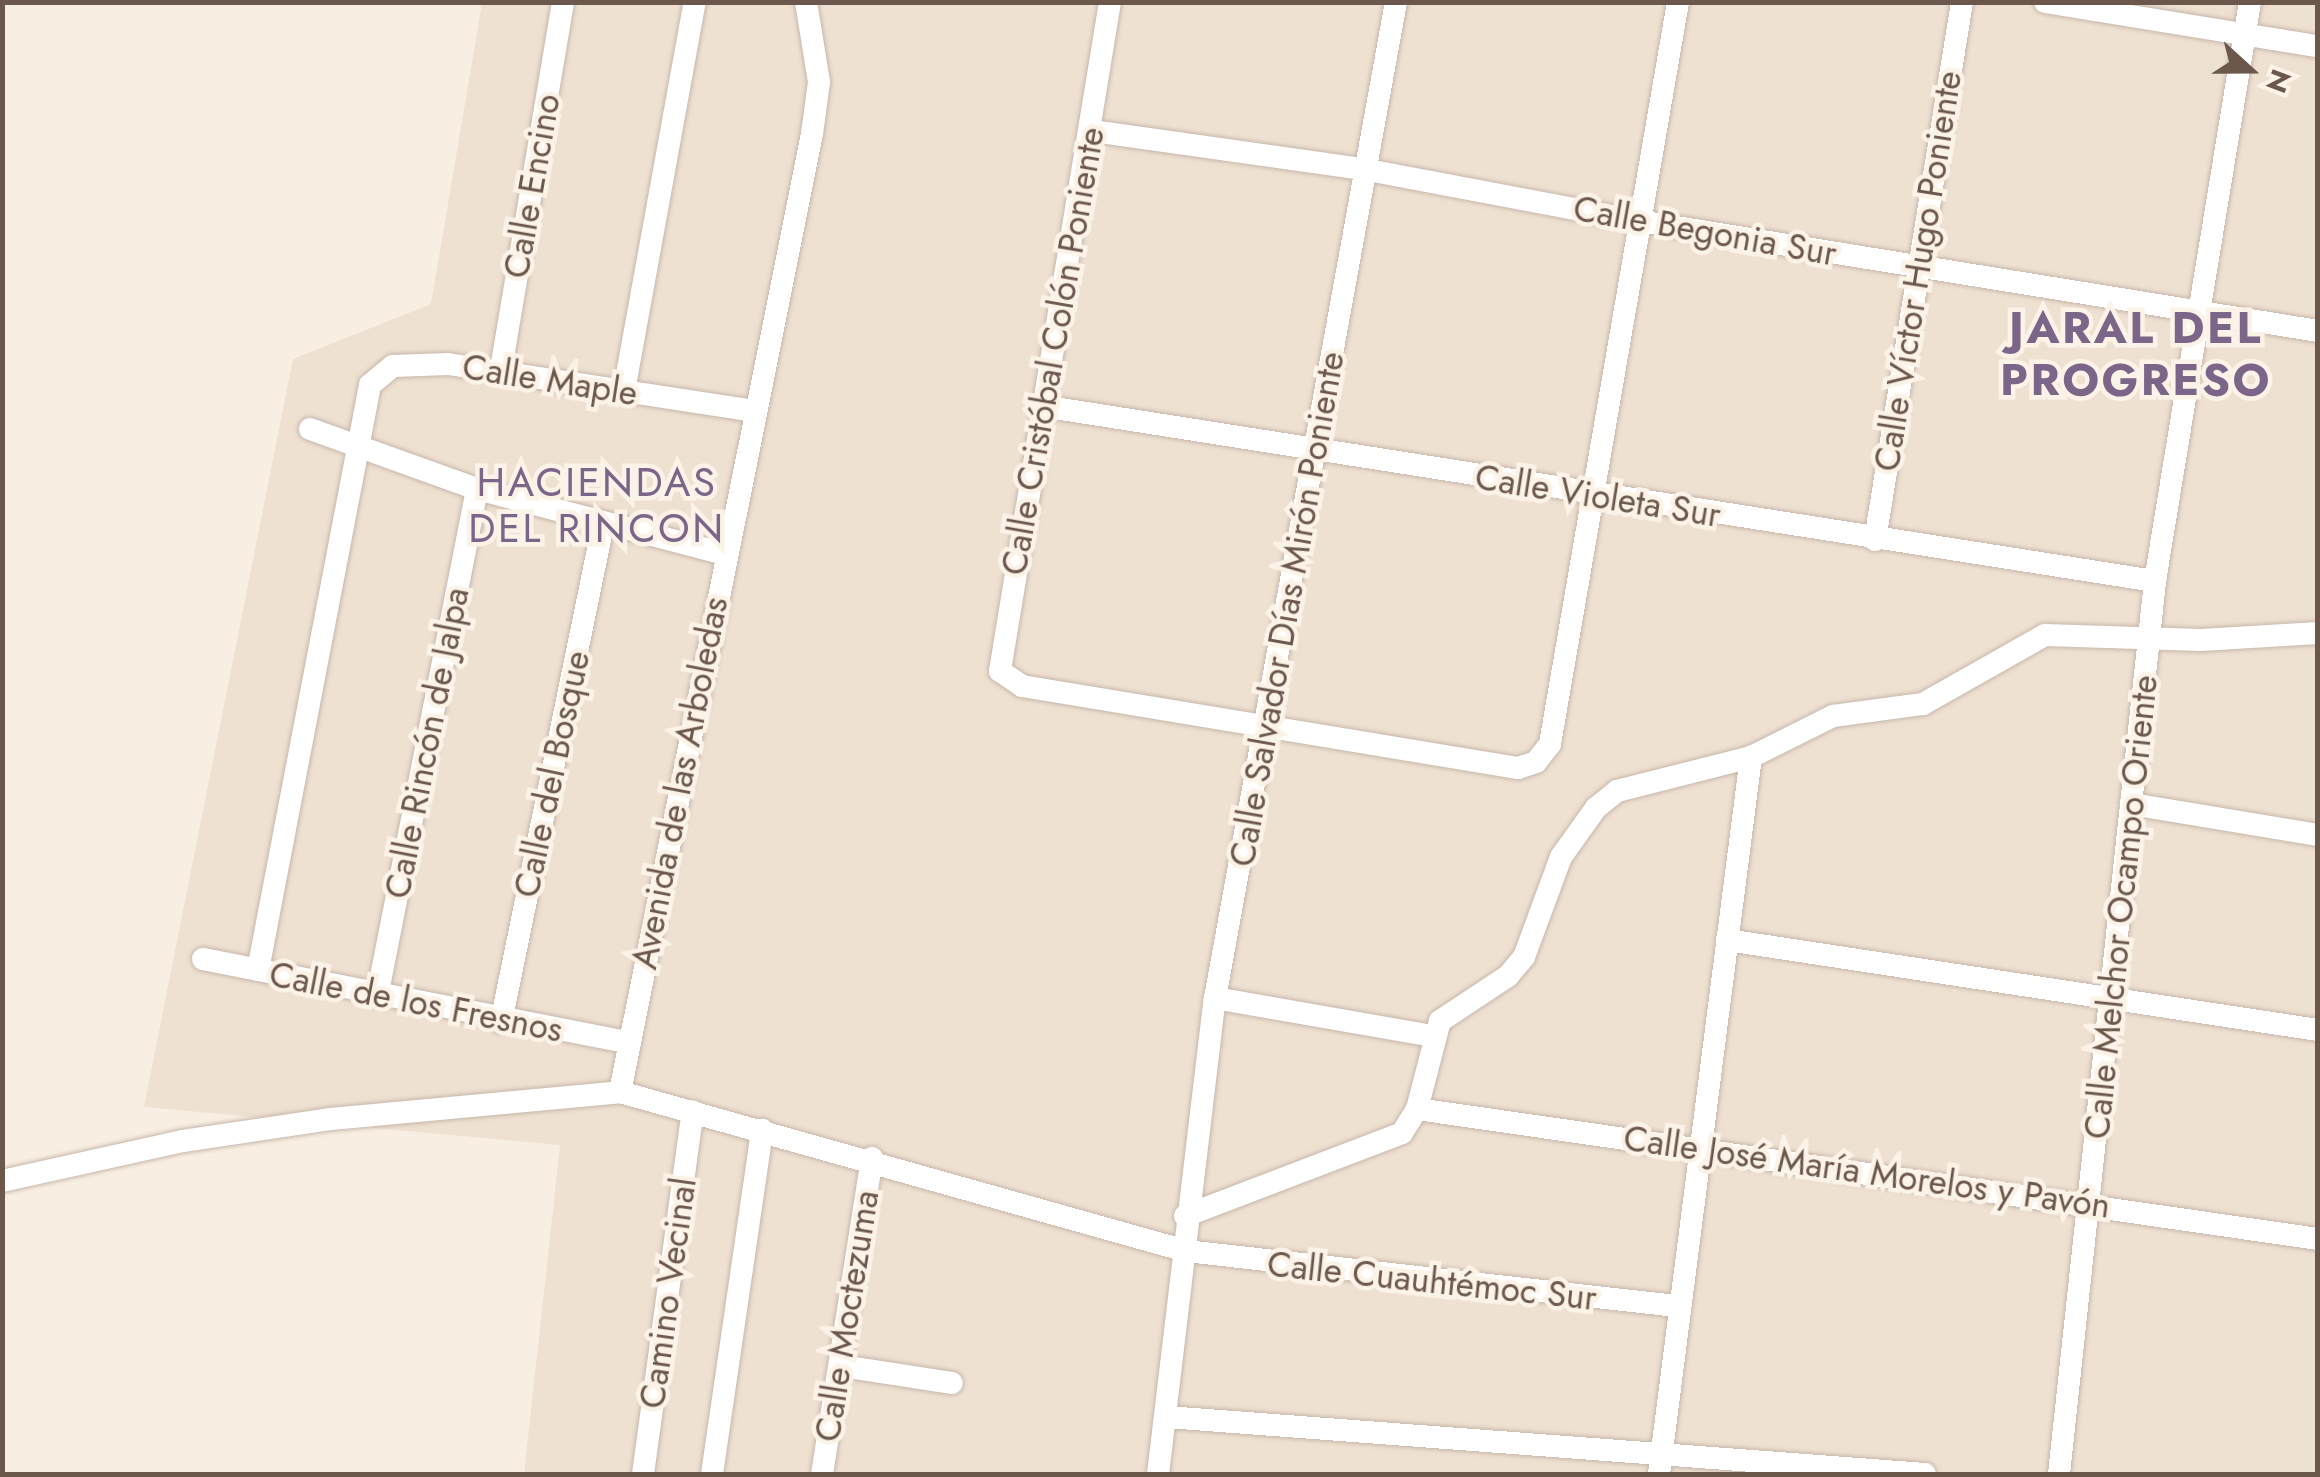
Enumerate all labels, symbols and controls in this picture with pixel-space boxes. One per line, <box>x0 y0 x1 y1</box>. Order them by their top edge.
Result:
north arrow <box>2200 20 2300 120</box>
text: N <box>2255 63 2302 99</box>
street label: Calle Víctor Hugo Poniente <box>1866 68 1970 474</box>
street label: Calle Encino <box>495 91 569 281</box>
street label: Calle Cristóbal Colón Poniente <box>993 124 1113 578</box>
street label: Calle Begonia Sur <box>1570 187 1840 275</box>
district label: JARAL DEL PROGRESO <box>2000 301 2272 407</box>
street label: Calle Maple <box>459 345 641 415</box>
street label: Calle Salvador Días Mirón Poniente <box>1221 348 1353 870</box>
street label: Calle Violeta Sur <box>1472 456 1724 536</box>
district label: HACIENDAS DEL RINCON <box>468 458 726 552</box>
street label: Calle Rincón de Jalpa <box>376 584 478 902</box>
street label: Avenida de las Arboledas <box>623 593 737 973</box>
street label: Calle del Bosque <box>505 647 599 901</box>
street label: Calle Melchor Ocampo Oriente <box>2076 673 2166 1141</box>
street label: Calle de los Fresnos <box>266 953 566 1051</box>
street label: Calle José María Morelos y Pavón <box>1621 1117 2113 1227</box>
street label: Camino Vecinal <box>631 1175 705 1411</box>
street label: Calle Moctezuma <box>806 1187 888 1445</box>
street label: Calle Cuauhtémoc Sur <box>1265 1243 1599 1319</box>

